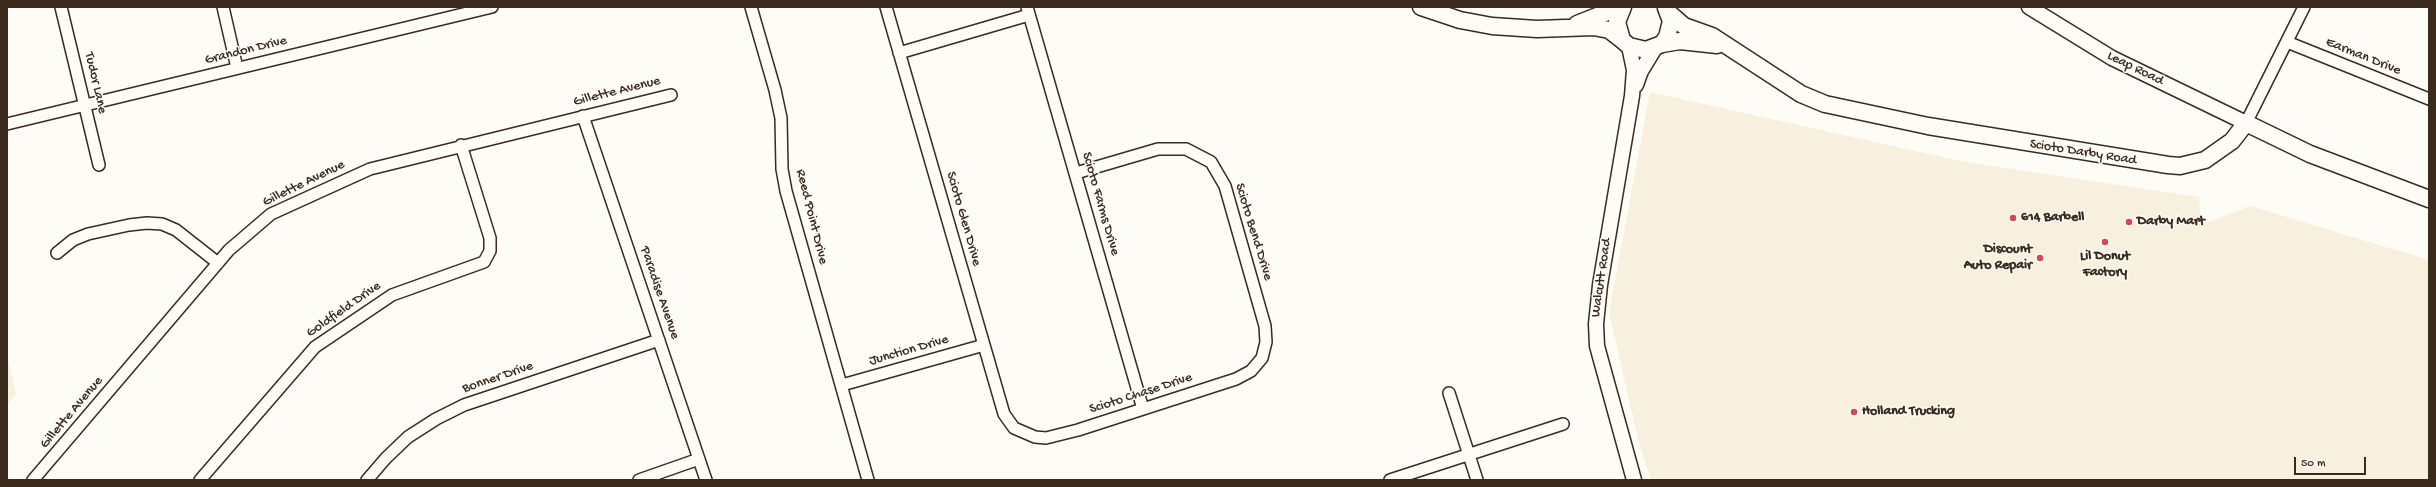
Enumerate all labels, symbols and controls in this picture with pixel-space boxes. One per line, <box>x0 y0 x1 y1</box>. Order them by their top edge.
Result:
street label: Grandon Drive <box>203 33 289 69</box>
street label: Earman Drive <box>2323 34 2403 80</box>
street label: Leap Road <box>2104 48 2166 90</box>
street label: Tudor Lane <box>80 51 110 115</box>
street label: Gillette Avenue <box>572 73 662 111</box>
street label: Scioto Darby Road <box>2028 136 2138 170</box>
street label: Scioto Farms Drive <box>1077 150 1123 258</box>
street label: Gillette Avenue <box>260 157 348 211</box>
street label: Reed Point Drive <box>791 168 831 266</box>
street label: Scioto Glen Drive <box>941 170 985 268</box>
street label: Scioto Bend Drive <box>1230 181 1276 283</box>
place label: 614 Barbell <box>2021 210 2084 226</box>
marker: 614 Barbell <box>2008 213 2018 223</box>
place label: Darby Mart <box>2137 214 2205 230</box>
marker: Darby Mart <box>2124 217 2134 227</box>
marker: Lil Donut Factory <box>2100 237 2110 247</box>
street label: Walcutt Road <box>1588 238 1616 318</box>
place label: Discount Auto Repair <box>1964 242 2032 274</box>
street label: Paradise Avenue <box>635 244 683 342</box>
place label: Lil Donut Factory <box>2080 249 2130 282</box>
marker: Discount Auto Repair <box>2035 253 2045 263</box>
street label: Goldfield Drive <box>304 278 384 342</box>
street label: Junction Drive <box>867 332 951 370</box>
street label: Bonner Drive <box>460 358 536 398</box>
street label: Scioto Chase Drive <box>1088 369 1194 419</box>
street label: Gillette Avenue <box>37 373 107 453</box>
place label: Holland Trucking <box>1862 404 1955 420</box>
marker: Holland Trucking <box>1849 407 1859 417</box>
scale bar <box>2296 449 2368 475</box>
text: 50 m <box>2301 457 2326 471</box>

